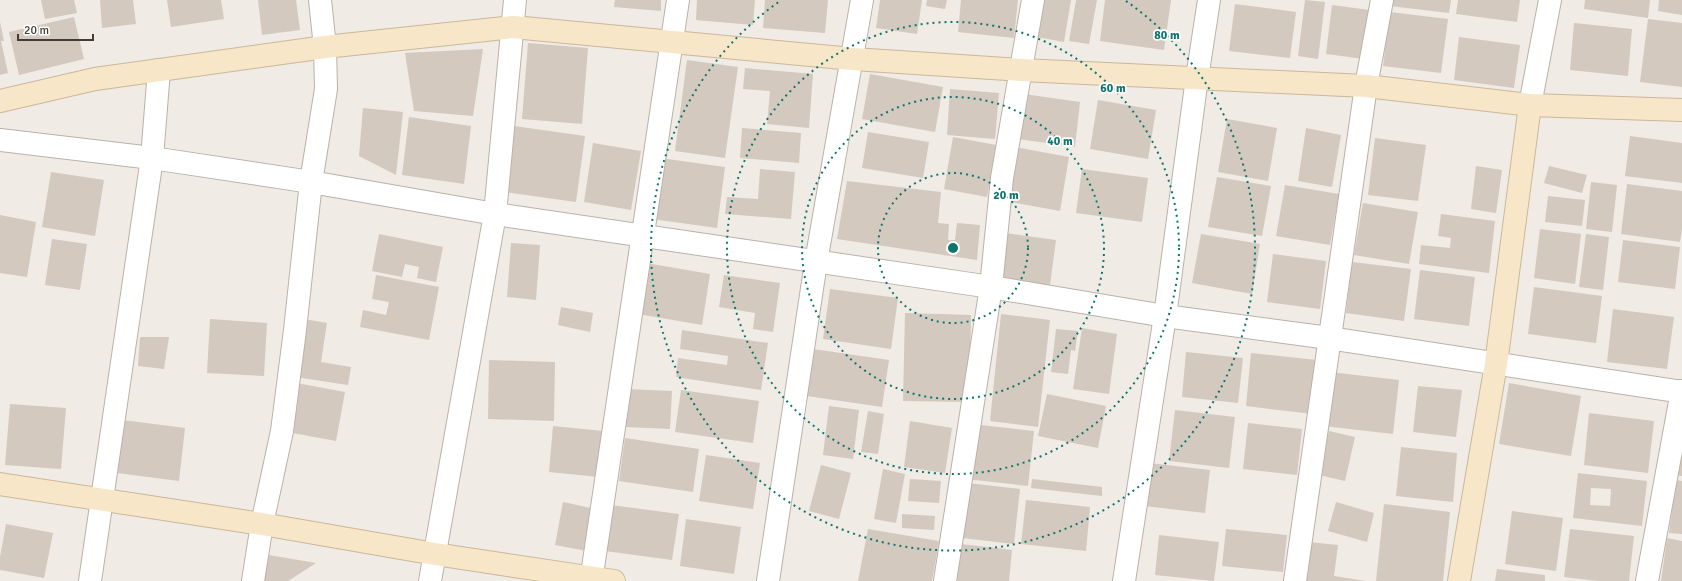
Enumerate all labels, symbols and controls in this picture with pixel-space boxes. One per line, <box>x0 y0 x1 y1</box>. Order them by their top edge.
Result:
scale bar <box>18 16 93 42</box>
text: 20 m <box>24 23 49 38</box>
text: 80 m <box>1154 28 1180 43</box>
text: 60 m <box>1100 81 1126 96</box>
text: 40 m <box>1047 134 1073 149</box>
text: 20 m <box>993 188 1019 203</box>
centre of rings <box>946 241 960 255</box>

